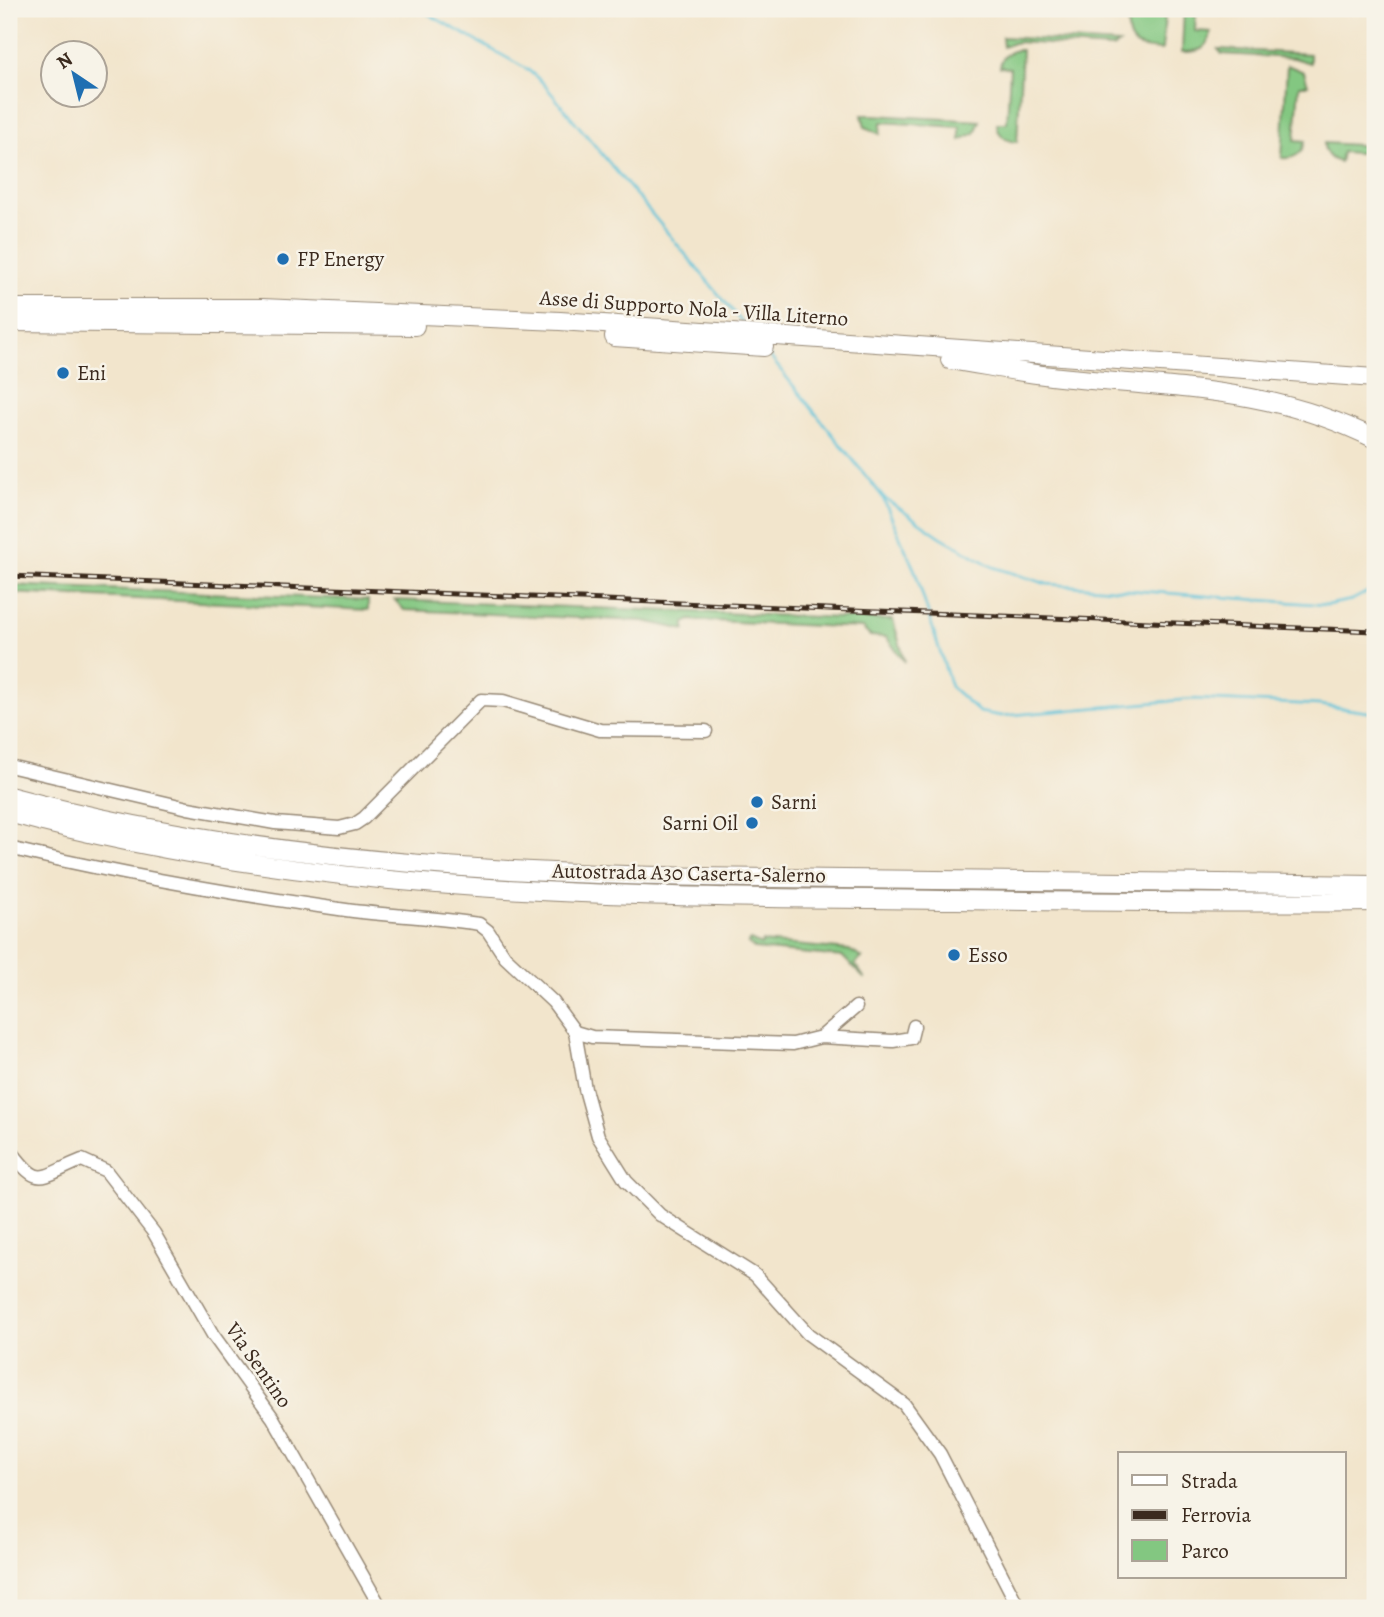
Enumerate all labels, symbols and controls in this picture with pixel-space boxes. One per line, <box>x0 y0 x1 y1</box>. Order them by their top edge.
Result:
north arrow <box>38 38 108 108</box>
text: N <box>52 46 78 76</box>
place label: FP Energy <box>297 245 385 273</box>
marker: FP Energy <box>275 251 291 267</box>
street label: Asse di Supporto Nola - Villa Literno <box>538 283 849 333</box>
place label: Eni <box>77 359 106 387</box>
marker: Eni <box>55 365 71 381</box>
place label: Sarni <box>771 788 817 816</box>
marker: Sarni <box>749 794 765 810</box>
place label: Sarni Oil <box>662 809 738 837</box>
marker: Sarni Oil <box>744 815 760 831</box>
street label: Autostrada A30 Caserta-Salerno <box>551 857 826 889</box>
place label: Esso <box>968 941 1008 969</box>
marker: Esso <box>946 947 962 963</box>
street label: Via Sentino <box>219 1316 299 1413</box>
legend <box>1118 1452 1346 1578</box>
text: Strada <box>1181 1467 1238 1495</box>
text: Ferrovia <box>1181 1501 1251 1529</box>
text: Parco <box>1181 1537 1229 1565</box>

